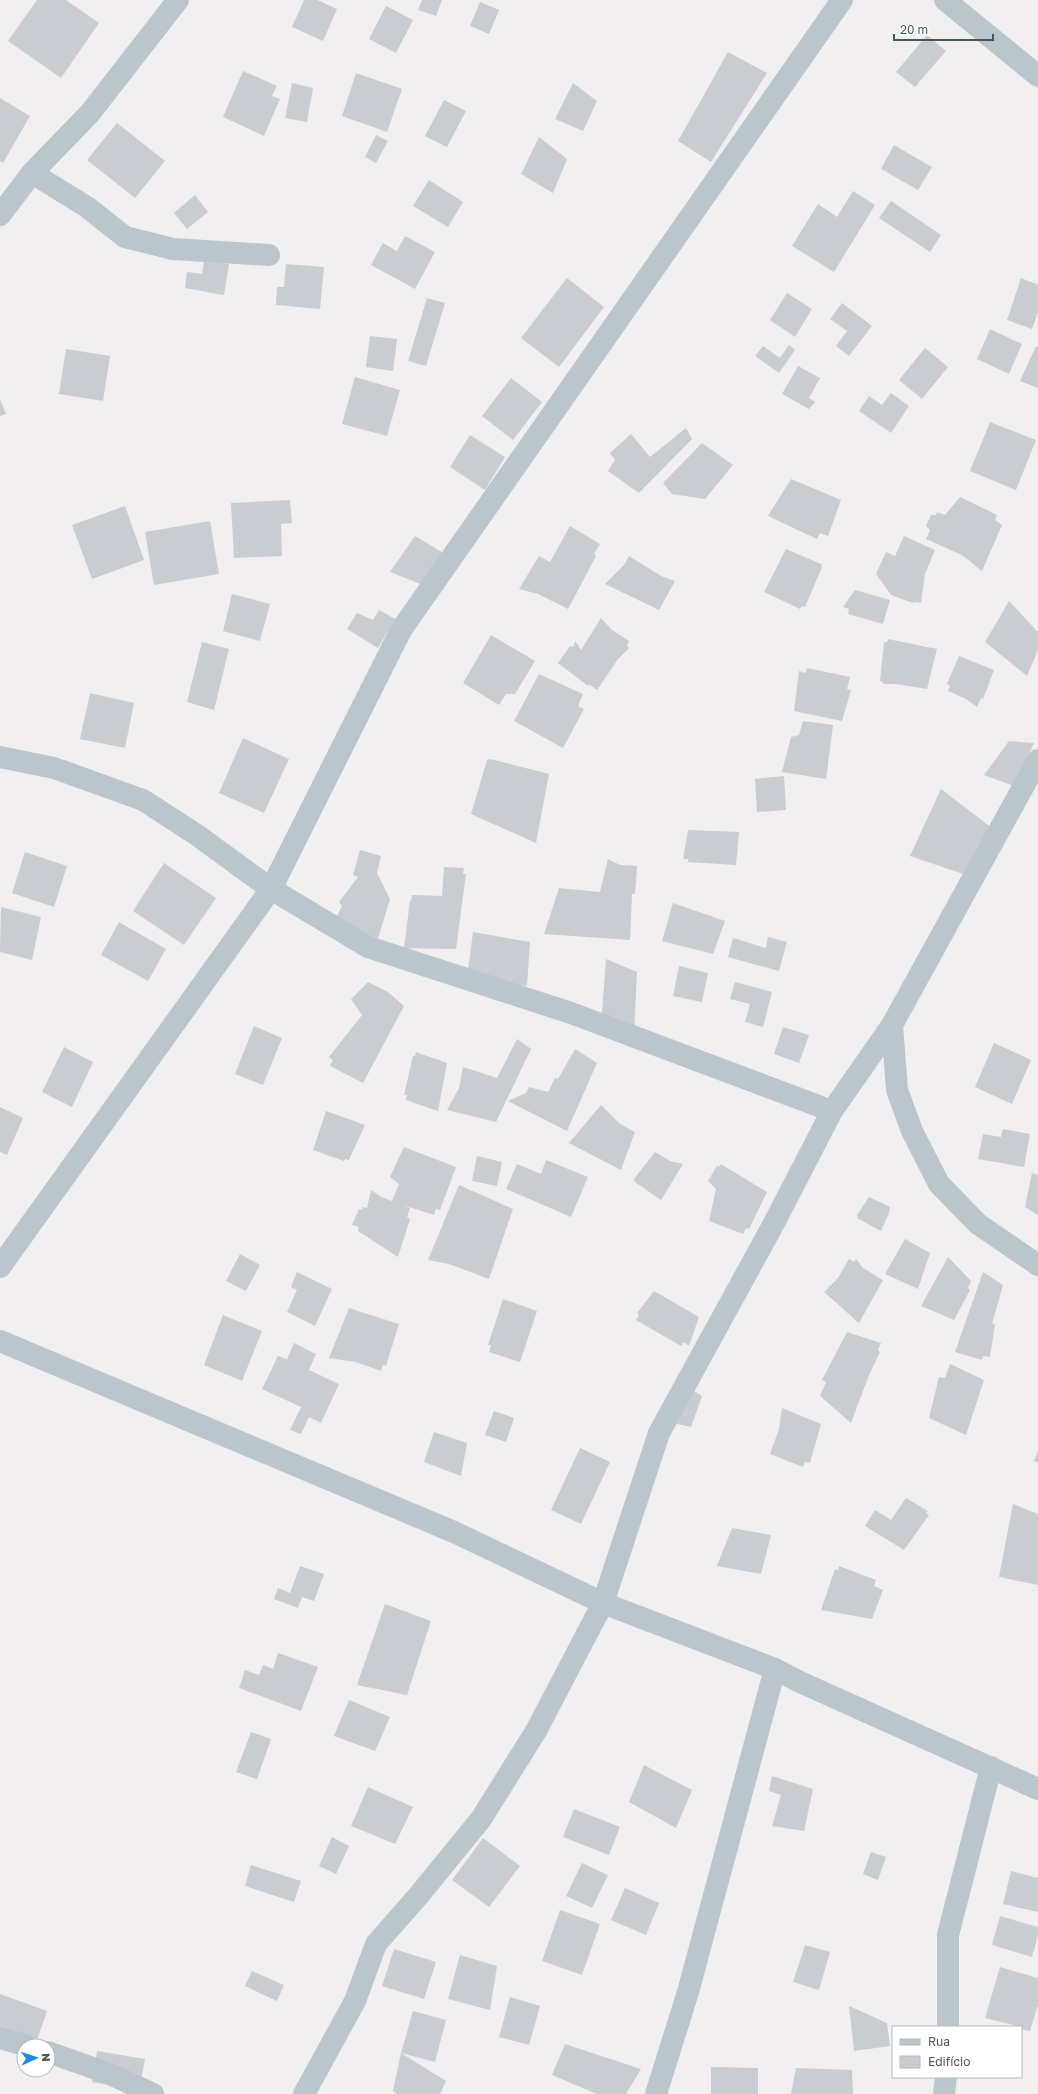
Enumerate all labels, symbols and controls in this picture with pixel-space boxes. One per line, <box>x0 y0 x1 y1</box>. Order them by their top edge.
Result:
scale bar <box>894 16 993 42</box>
text: 20 m <box>900 22 928 37</box>
legend <box>892 2026 1022 2078</box>
text: Rua <box>928 2034 950 2049</box>
north arrow <box>16 2038 56 2078</box>
text: N <box>40 2053 53 2062</box>
text: Edifício <box>928 2054 970 2069</box>

